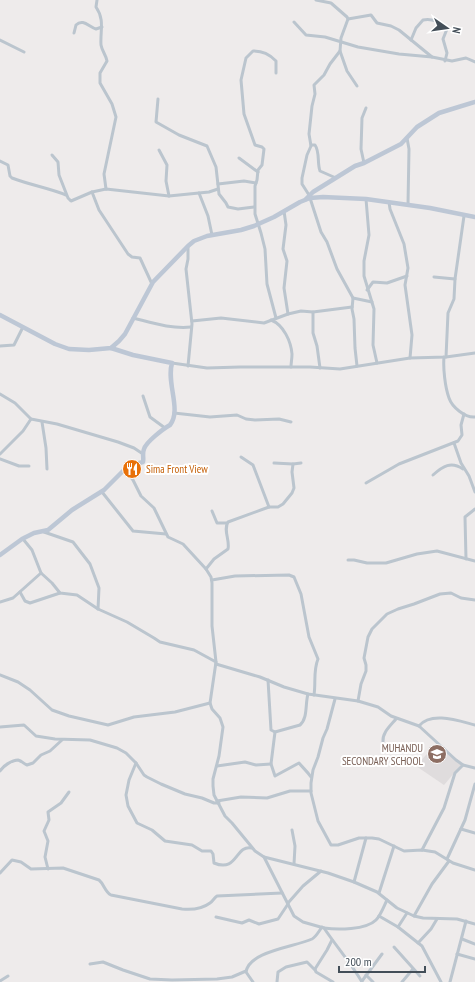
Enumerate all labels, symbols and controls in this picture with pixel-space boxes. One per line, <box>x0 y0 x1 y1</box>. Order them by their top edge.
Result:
north arrow <box>427 8 467 48</box>
text: N <box>449 26 464 35</box>
restaurant icon: Sima Front View <box>121 458 143 480</box>
place label: Sima Front View <box>146 462 208 476</box>
place label: MUHANDU SECONDARY SCHOOL <box>342 741 423 768</box>
school or university icon: MUHANDU SECONDARY SCHOOL <box>426 743 448 765</box>
scale bar <box>339 948 425 974</box>
text: 200 m <box>345 954 372 969</box>

